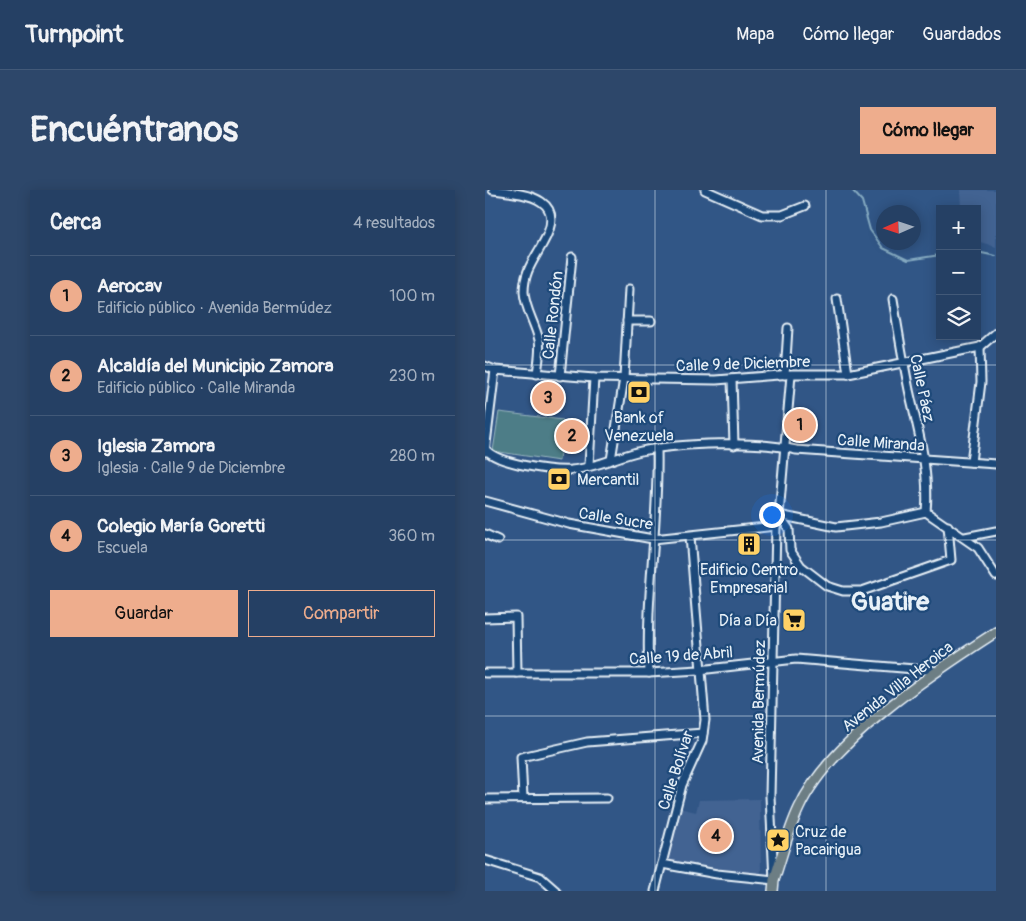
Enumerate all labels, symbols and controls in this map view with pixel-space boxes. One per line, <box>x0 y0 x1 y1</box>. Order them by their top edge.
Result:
text: Turnpoint <box>25 20 123 49</box>
text: Mapa <box>736 23 774 46</box>
text: Cómo llegar <box>802 23 894 46</box>
text: Guardados <box>922 23 1001 46</box>
button: Cómo llegar <box>860 107 996 154</box>
text: Encuéntranos <box>30 108 238 152</box>
north arrow <box>876 205 921 250</box>
map controls <box>936 205 981 340</box>
button: + <box>936 205 981 250</box>
text: Cerca <box>50 209 101 236</box>
text: 4 resultados <box>353 213 435 233</box>
button: − <box>936 250 981 295</box>
street label: Calle Rondón <box>538 270 568 360</box>
text: Aerocav <box>97 274 162 298</box>
text: 1 <box>63 286 69 306</box>
text: 100 m <box>389 286 435 306</box>
button: layers <box>936 295 981 340</box>
text: Edificio público · Avenida Bermúdez <box>97 298 332 318</box>
street label: Calle 9 de Diciembre <box>676 352 811 376</box>
street label: Calle Páez <box>905 352 939 424</box>
text: Alcaldía del Municipio Zamora <box>97 354 334 378</box>
text: 2 <box>62 366 70 386</box>
text: 230 m <box>389 366 435 386</box>
text: Edificio público · Calle Miranda <box>97 378 295 398</box>
pin: 3 <box>532 379 564 417</box>
bank icon: Bank of Venezuela <box>626 379 652 405</box>
pin: 1 <box>784 406 816 444</box>
place label: Bank of Venezuela <box>604 408 674 446</box>
pin: 2 <box>556 417 588 455</box>
street label: Calle Miranda <box>837 430 925 456</box>
text: Iglesia Zamora <box>97 434 215 458</box>
text: 3 <box>62 446 70 466</box>
text: 280 m <box>389 446 435 466</box>
text: Iglesia · Calle 9 de Diciembre <box>97 458 285 478</box>
bank icon: Mercantil <box>546 466 572 492</box>
place label: Mercantil <box>577 470 639 490</box>
your location <box>759 502 785 528</box>
street label: Calle Sucre <box>577 503 655 535</box>
text: Colegio María Goretti <box>97 514 265 538</box>
text: 4 <box>61 526 71 546</box>
text: 360 m <box>388 526 435 546</box>
building icon: Edificio Centro Empresarial <box>736 531 762 557</box>
text: Escuela <box>97 538 148 558</box>
place label: Edificio Centro Empresarial <box>700 560 798 598</box>
district label: Guatire <box>851 586 930 618</box>
button: Guardar <box>50 590 238 637</box>
button: Compartir <box>248 590 435 637</box>
supermarket icon: Día a Día <box>781 607 807 633</box>
place label: Día a Día <box>719 611 777 631</box>
street label: Avenida Villa Heroica <box>838 637 957 736</box>
street label: Avenida Bermúdez <box>748 640 770 764</box>
street label: Calle 19 de Abril <box>628 642 734 670</box>
street label: Calle Bolívar <box>654 728 698 813</box>
pin: 4 <box>700 817 732 855</box>
place label: Cruz de Pacairigua <box>795 822 861 860</box>
place icon: Cruz de Pacairigua <box>765 827 791 853</box>

